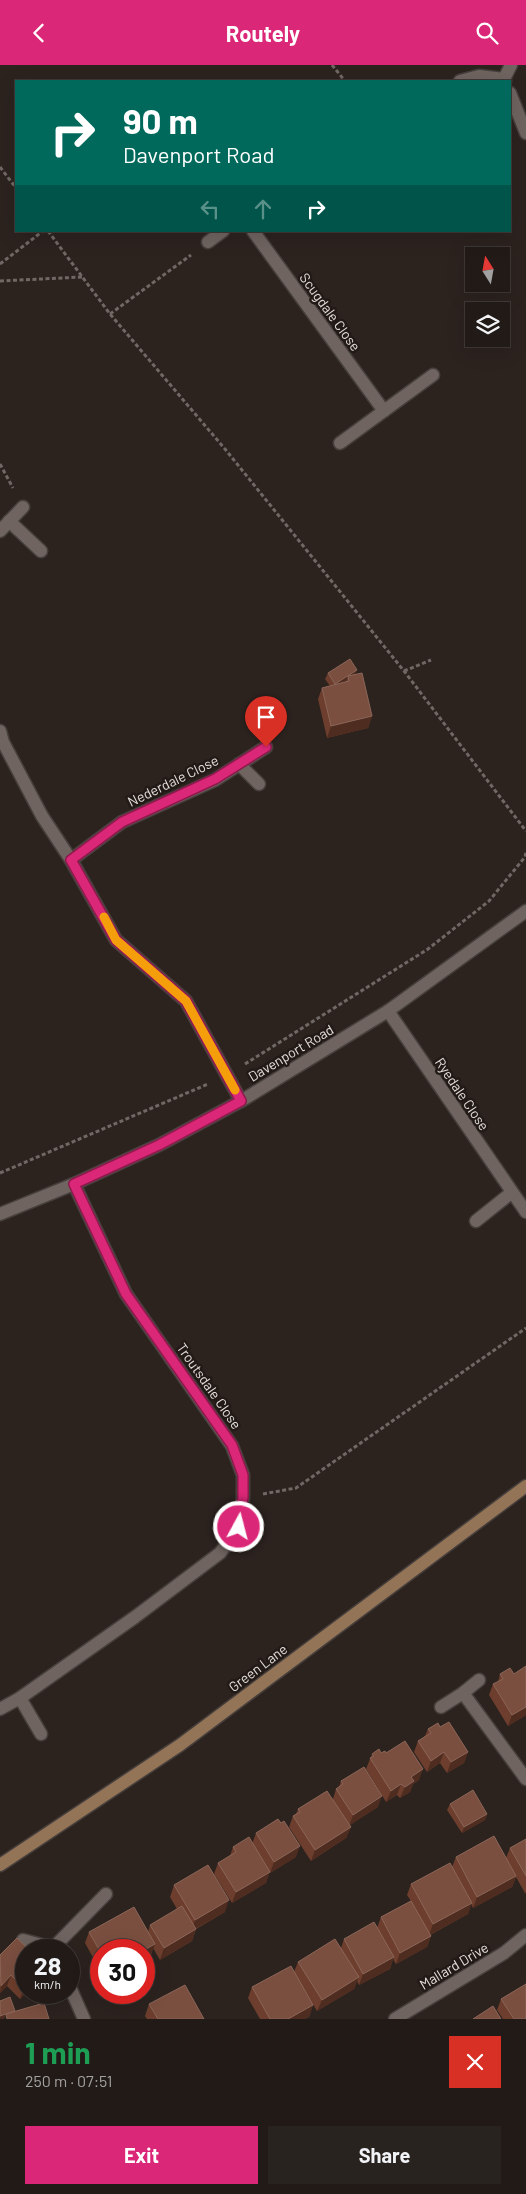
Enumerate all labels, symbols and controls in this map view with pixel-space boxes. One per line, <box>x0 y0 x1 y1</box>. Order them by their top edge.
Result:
icon: back <box>25 19 53 47</box>
icon: search <box>473 19 501 47</box>
text: Routely <box>226 20 300 46</box>
text: 90 m <box>123 99 198 141</box>
icon: right <box>40 100 105 165</box>
text: Davenport Road <box>123 141 275 167</box>
icon: left <box>196 195 224 223</box>
icon: ahead <box>249 195 277 223</box>
icon: right <box>302 195 330 223</box>
north arrow <box>465 247 510 293</box>
map controls <box>465 247 510 347</box>
street label: Scugdale Close <box>296 269 364 354</box>
button: layers <box>465 302 510 347</box>
pin <box>245 696 287 747</box>
icon: arrive <box>252 703 280 731</box>
street label: Nederdale Close <box>125 751 221 810</box>
street label: Davenport Road <box>245 1020 336 1085</box>
street label: Ryedale Close <box>432 1054 493 1133</box>
street label: Troutsdale Close <box>173 1339 245 1432</box>
position arrow <box>212 1500 264 1552</box>
street label: Green Lane <box>225 1640 290 1695</box>
street label: Mallard Drive <box>416 1938 491 1993</box>
speed limit sign: 30 <box>90 1939 155 2004</box>
text: 28 <box>34 1950 61 1980</box>
text: km/h <box>34 1977 61 1991</box>
text: 1 min <box>25 2034 91 2070</box>
button: close <box>449 2036 501 2088</box>
text: 250 m · 07:51 <box>25 2071 112 2090</box>
button: Exit <box>25 2126 258 2184</box>
button: Share <box>268 2126 501 2184</box>

